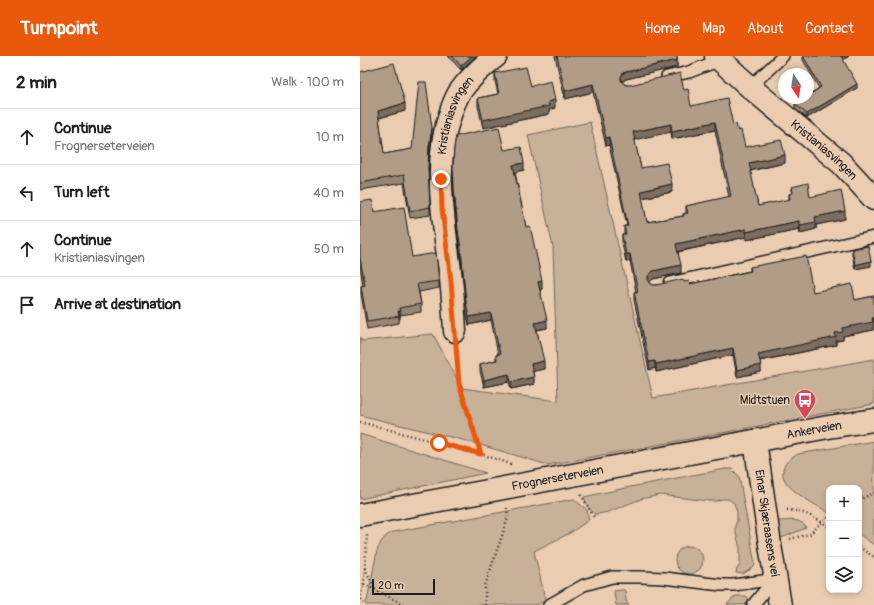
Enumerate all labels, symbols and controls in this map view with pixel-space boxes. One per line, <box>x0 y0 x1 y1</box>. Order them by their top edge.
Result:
text: Turnpoint <box>20 16 98 40</box>
text: Home <box>645 20 680 37</box>
text: Map <box>702 20 725 37</box>
text: About <box>747 20 783 37</box>
text: Contact <box>805 20 854 37</box>
north arrow <box>778 68 814 104</box>
text: 2 min <box>16 72 57 93</box>
street label: Kristianiasvingen <box>434 73 477 155</box>
text: Walk · 100 m <box>271 74 344 90</box>
street label: Kristianiasvingen <box>787 117 861 183</box>
text: Continue <box>54 119 112 138</box>
icon: ahead <box>16 126 38 148</box>
text: 10 m <box>316 129 344 145</box>
text: Frognerseterveien <box>54 138 155 154</box>
route end <box>432 170 450 188</box>
icon: left <box>16 182 38 204</box>
text: Turn left <box>54 183 110 202</box>
text: 40 m <box>313 185 344 201</box>
text: Continue <box>54 231 112 250</box>
icon: ahead <box>16 238 38 260</box>
text: 50 m <box>314 241 344 257</box>
text: Kristianiasvingen <box>54 250 145 266</box>
icon: arrive <box>16 294 38 316</box>
text: Arrive at destination <box>54 295 181 314</box>
bus stop icon: Midtstuen <box>792 387 818 420</box>
place label: Midtstuen <box>740 393 790 408</box>
street label: Ankerveien <box>785 417 843 442</box>
route start <box>430 434 448 452</box>
street label: Frognerseterveien <box>510 462 605 494</box>
street label: Einar Skjæraasens vei <box>752 469 783 578</box>
map controls <box>826 485 862 593</box>
button: + <box>826 485 862 521</box>
button: − <box>826 521 862 557</box>
button: layers <box>826 557 862 593</box>
scale bar <box>372 577 435 596</box>
text: 20 m <box>378 579 404 592</box>

